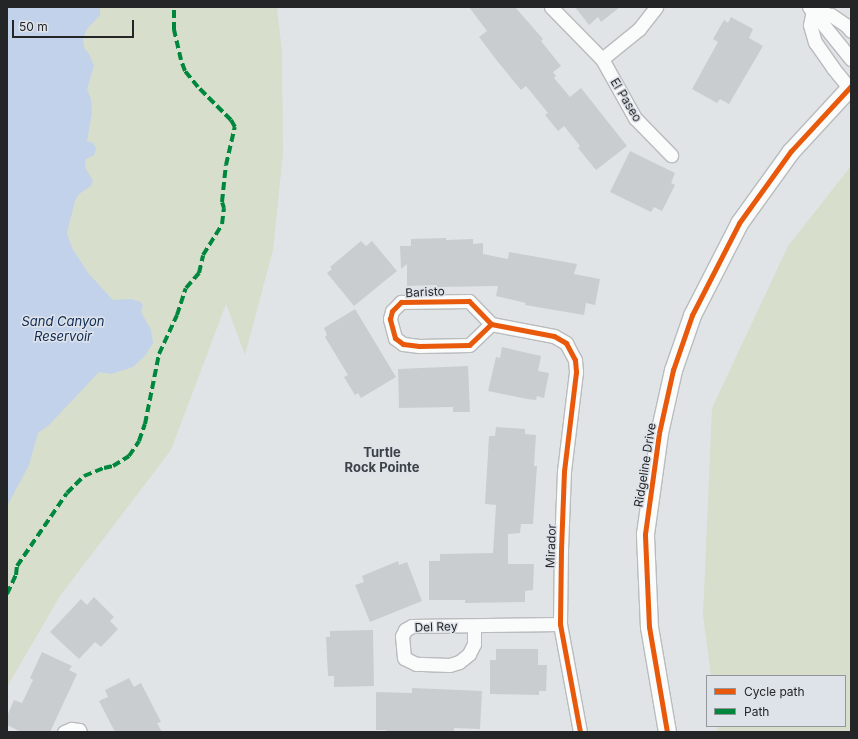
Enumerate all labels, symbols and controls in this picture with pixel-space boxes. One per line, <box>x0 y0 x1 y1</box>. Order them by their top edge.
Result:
scale bar <box>14 12 136 38</box>
text: 50 m <box>19 19 48 34</box>
street label: El Paseo <box>607 76 645 124</box>
street label: Baristo <box>405 284 445 300</box>
water label: Sand Canyon Reservoir <box>21 314 105 345</box>
street label: Ridgeline Drive <box>631 422 659 508</box>
district label: Turtle Rock Pointe <box>345 445 419 476</box>
street label: Mirador <box>543 524 559 568</box>
street label: Del Rey <box>414 619 458 635</box>
legend <box>706 675 846 727</box>
text: Cycle path <box>744 684 805 699</box>
text: Path <box>744 704 769 719</box>

